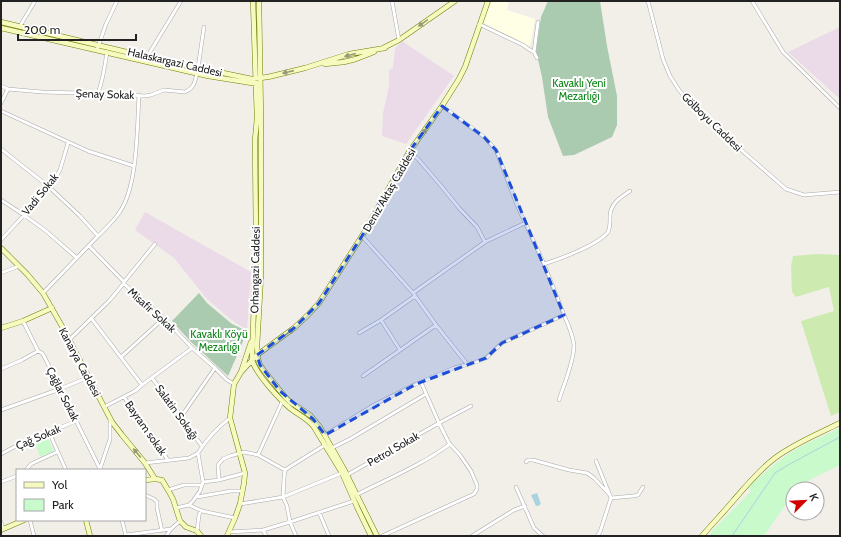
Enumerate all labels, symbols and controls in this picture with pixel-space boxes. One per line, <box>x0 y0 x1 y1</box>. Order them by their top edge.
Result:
scale bar <box>18 16 136 42</box>
one-way arrow <box>418 19 428 27</box>
text: 200 m <box>24 22 60 37</box>
street label: Halaskargazi Caddesi <box>126 44 224 80</box>
one-way arrow <box>344 52 356 58</box>
one-way arrow <box>282 70 294 76</box>
park label: Kavaklı Yeni Mezarlığı <box>552 76 606 103</box>
street label: Şenay Sokak <box>75 86 135 102</box>
street label: Gölboyu Caddesi <box>679 90 745 154</box>
one-way arrow <box>418 127 427 138</box>
street label: Deniz Aktaş Caddesi <box>359 146 419 234</box>
street label: Vadi Sokak <box>19 170 61 218</box>
street label: Orhangazi Caddesi <box>247 226 263 314</box>
street label: Misafir Sokak <box>125 285 179 335</box>
street label: Kanarya Caddesi <box>56 325 104 399</box>
park label: Kavaklı Köyü Mezarlığı <box>190 327 248 354</box>
one-way arrow <box>283 328 294 337</box>
street label: Çağlar Sokak <box>43 365 83 423</box>
street label: Salatin Sokağı <box>152 382 202 442</box>
street label: Bayram sokak <box>122 398 170 458</box>
street label: Çağ Sokak <box>13 421 63 453</box>
street label: Petrol Sokak <box>365 429 421 469</box>
one-way arrow <box>133 448 142 459</box>
legend <box>16 469 146 521</box>
text: Yol <box>51 477 67 492</box>
north arrow <box>785 481 825 521</box>
text: K <box>806 491 822 503</box>
text: Park <box>52 497 74 512</box>

